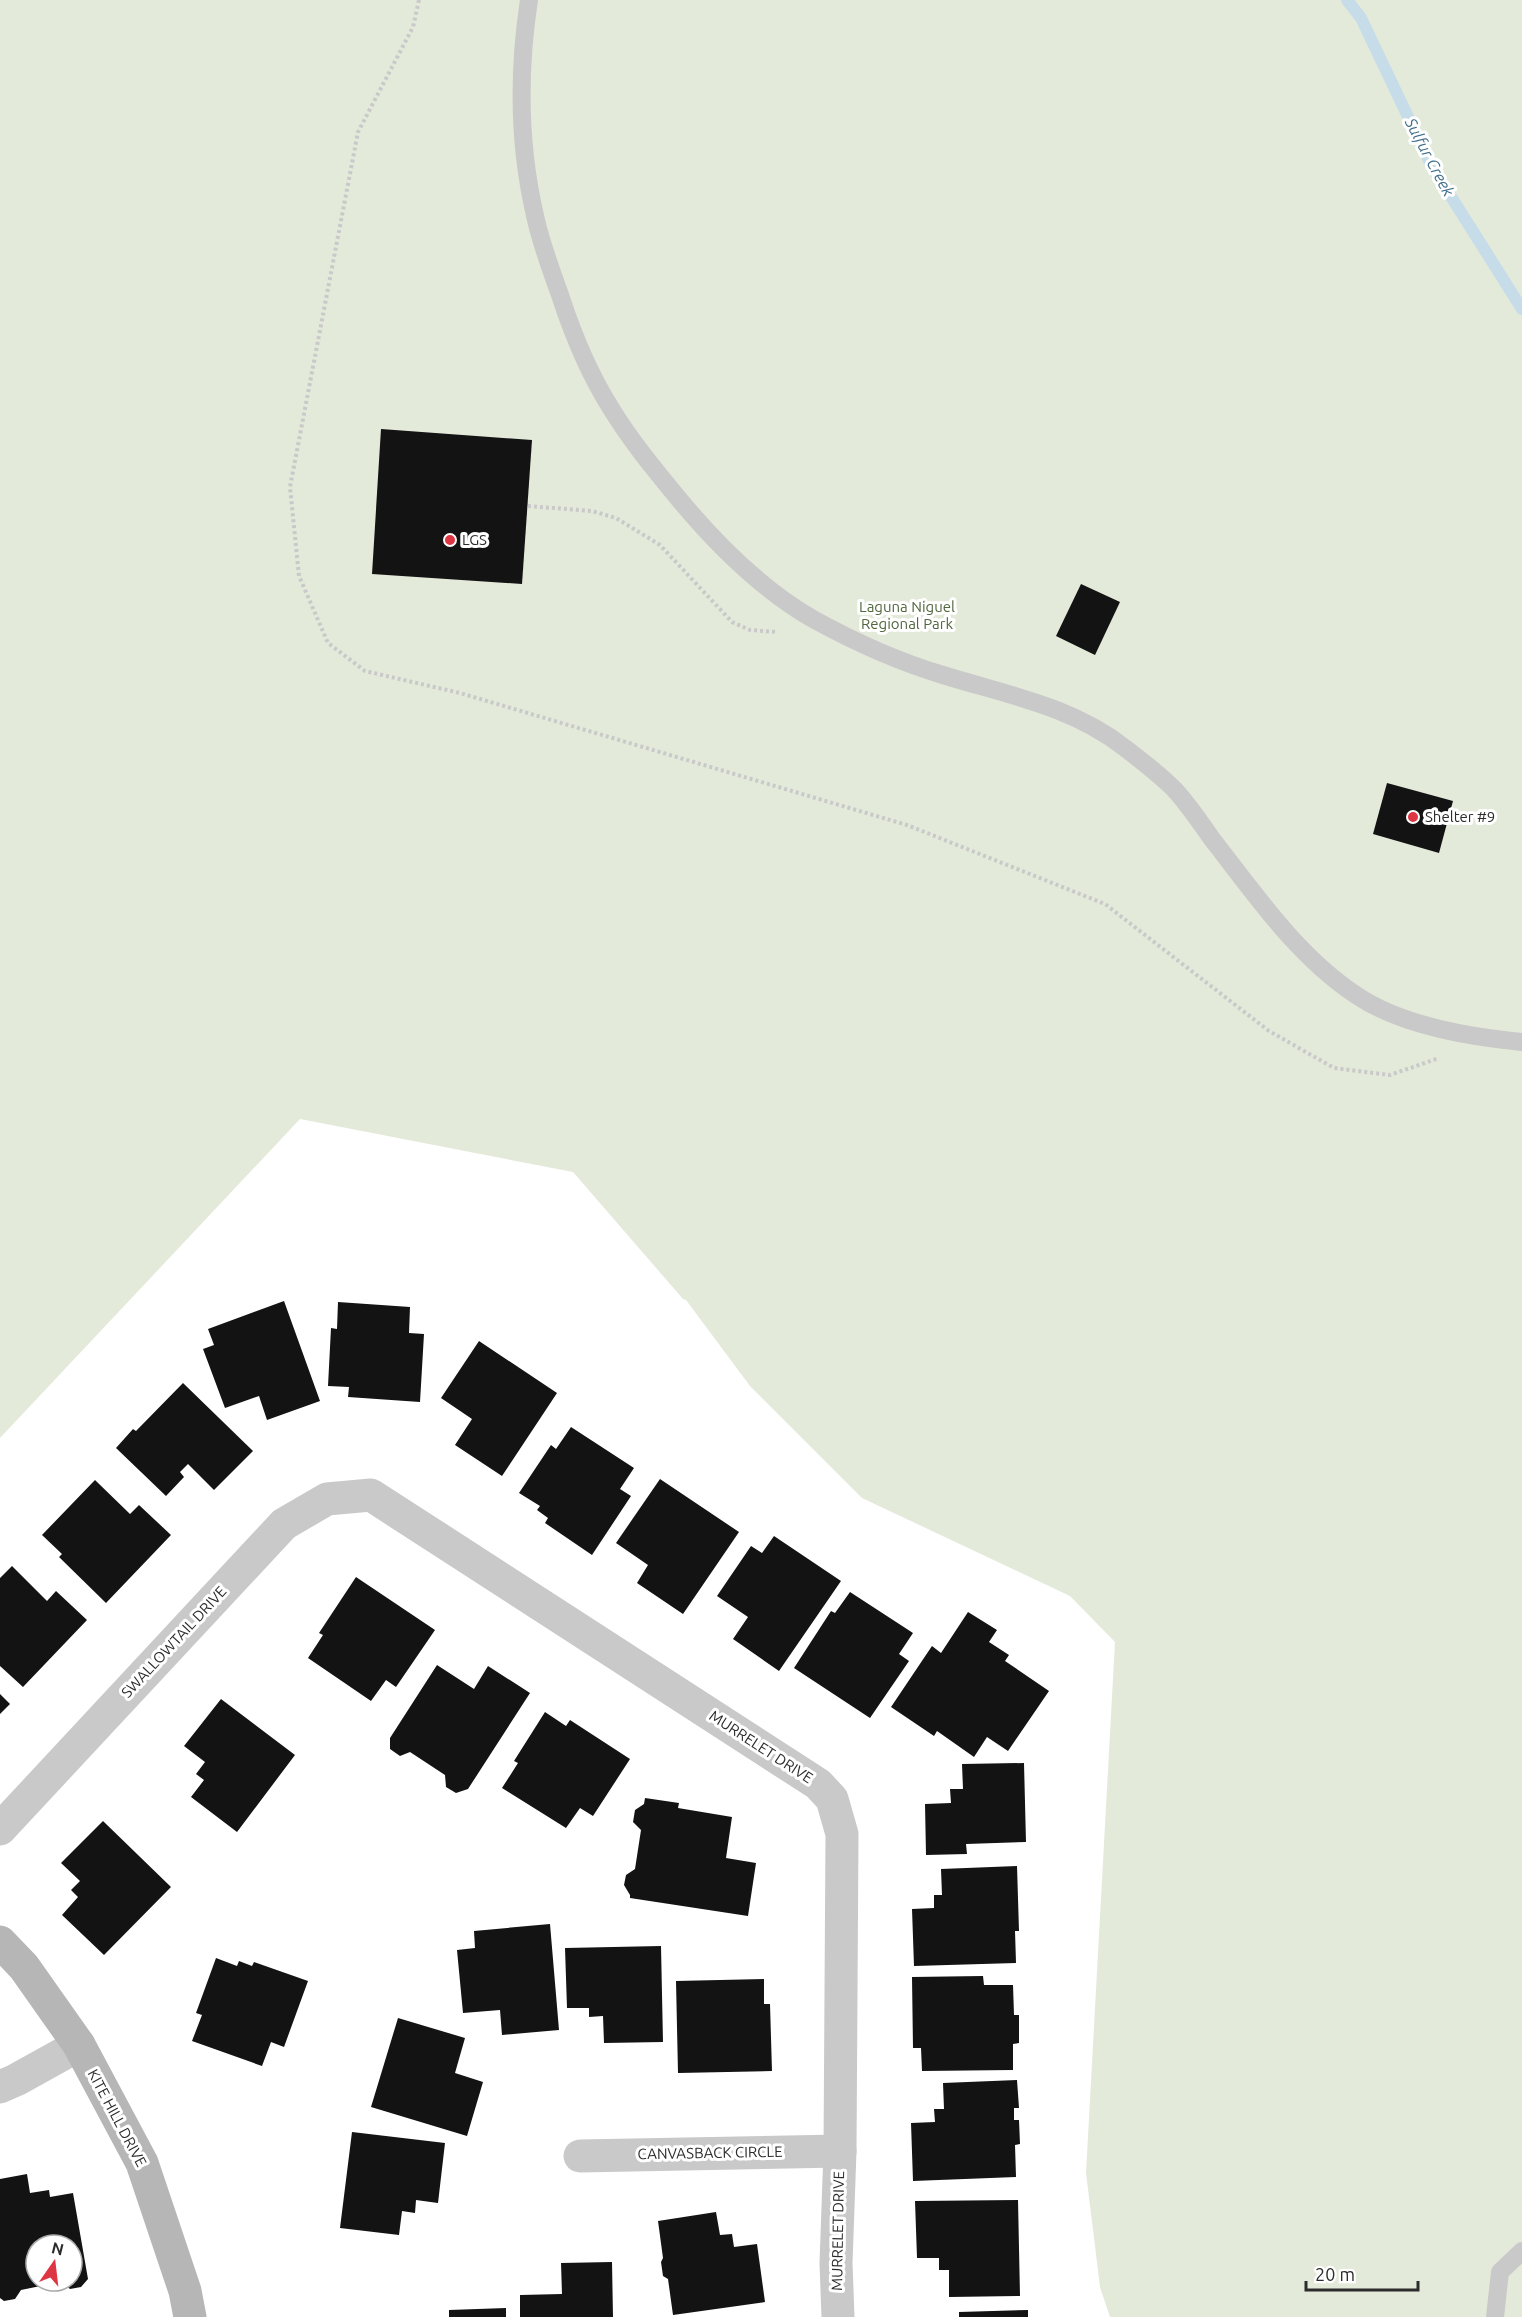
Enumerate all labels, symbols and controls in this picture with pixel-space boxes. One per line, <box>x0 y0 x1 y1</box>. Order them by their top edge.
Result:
water label: Sulfur Creek <box>1401 114 1459 200</box>
place label: LGS <box>462 531 487 548</box>
marker: LGS <box>443 533 457 547</box>
park label: Laguna Niguel Regional Park <box>859 598 955 632</box>
place label: Shelter #9 <box>1425 808 1495 825</box>
marker: Shelter #9 <box>1406 810 1420 824</box>
street label: SWALLOWTAIL DRIVE <box>118 1583 230 1701</box>
street label: MURRELET DRIVE <box>706 1707 816 1786</box>
street label: KITE HILL DRIVE <box>85 2066 150 2169</box>
street label: CANVASBACK CIRCLE <box>637 2143 783 2162</box>
street label: MURRELET DRIVE <box>828 2171 847 2291</box>
north arrow <box>24 2233 84 2293</box>
text: N <box>50 2238 66 2259</box>
scale bar <box>1306 2254 1418 2292</box>
text: 20 m <box>1315 2264 1355 2284</box>

